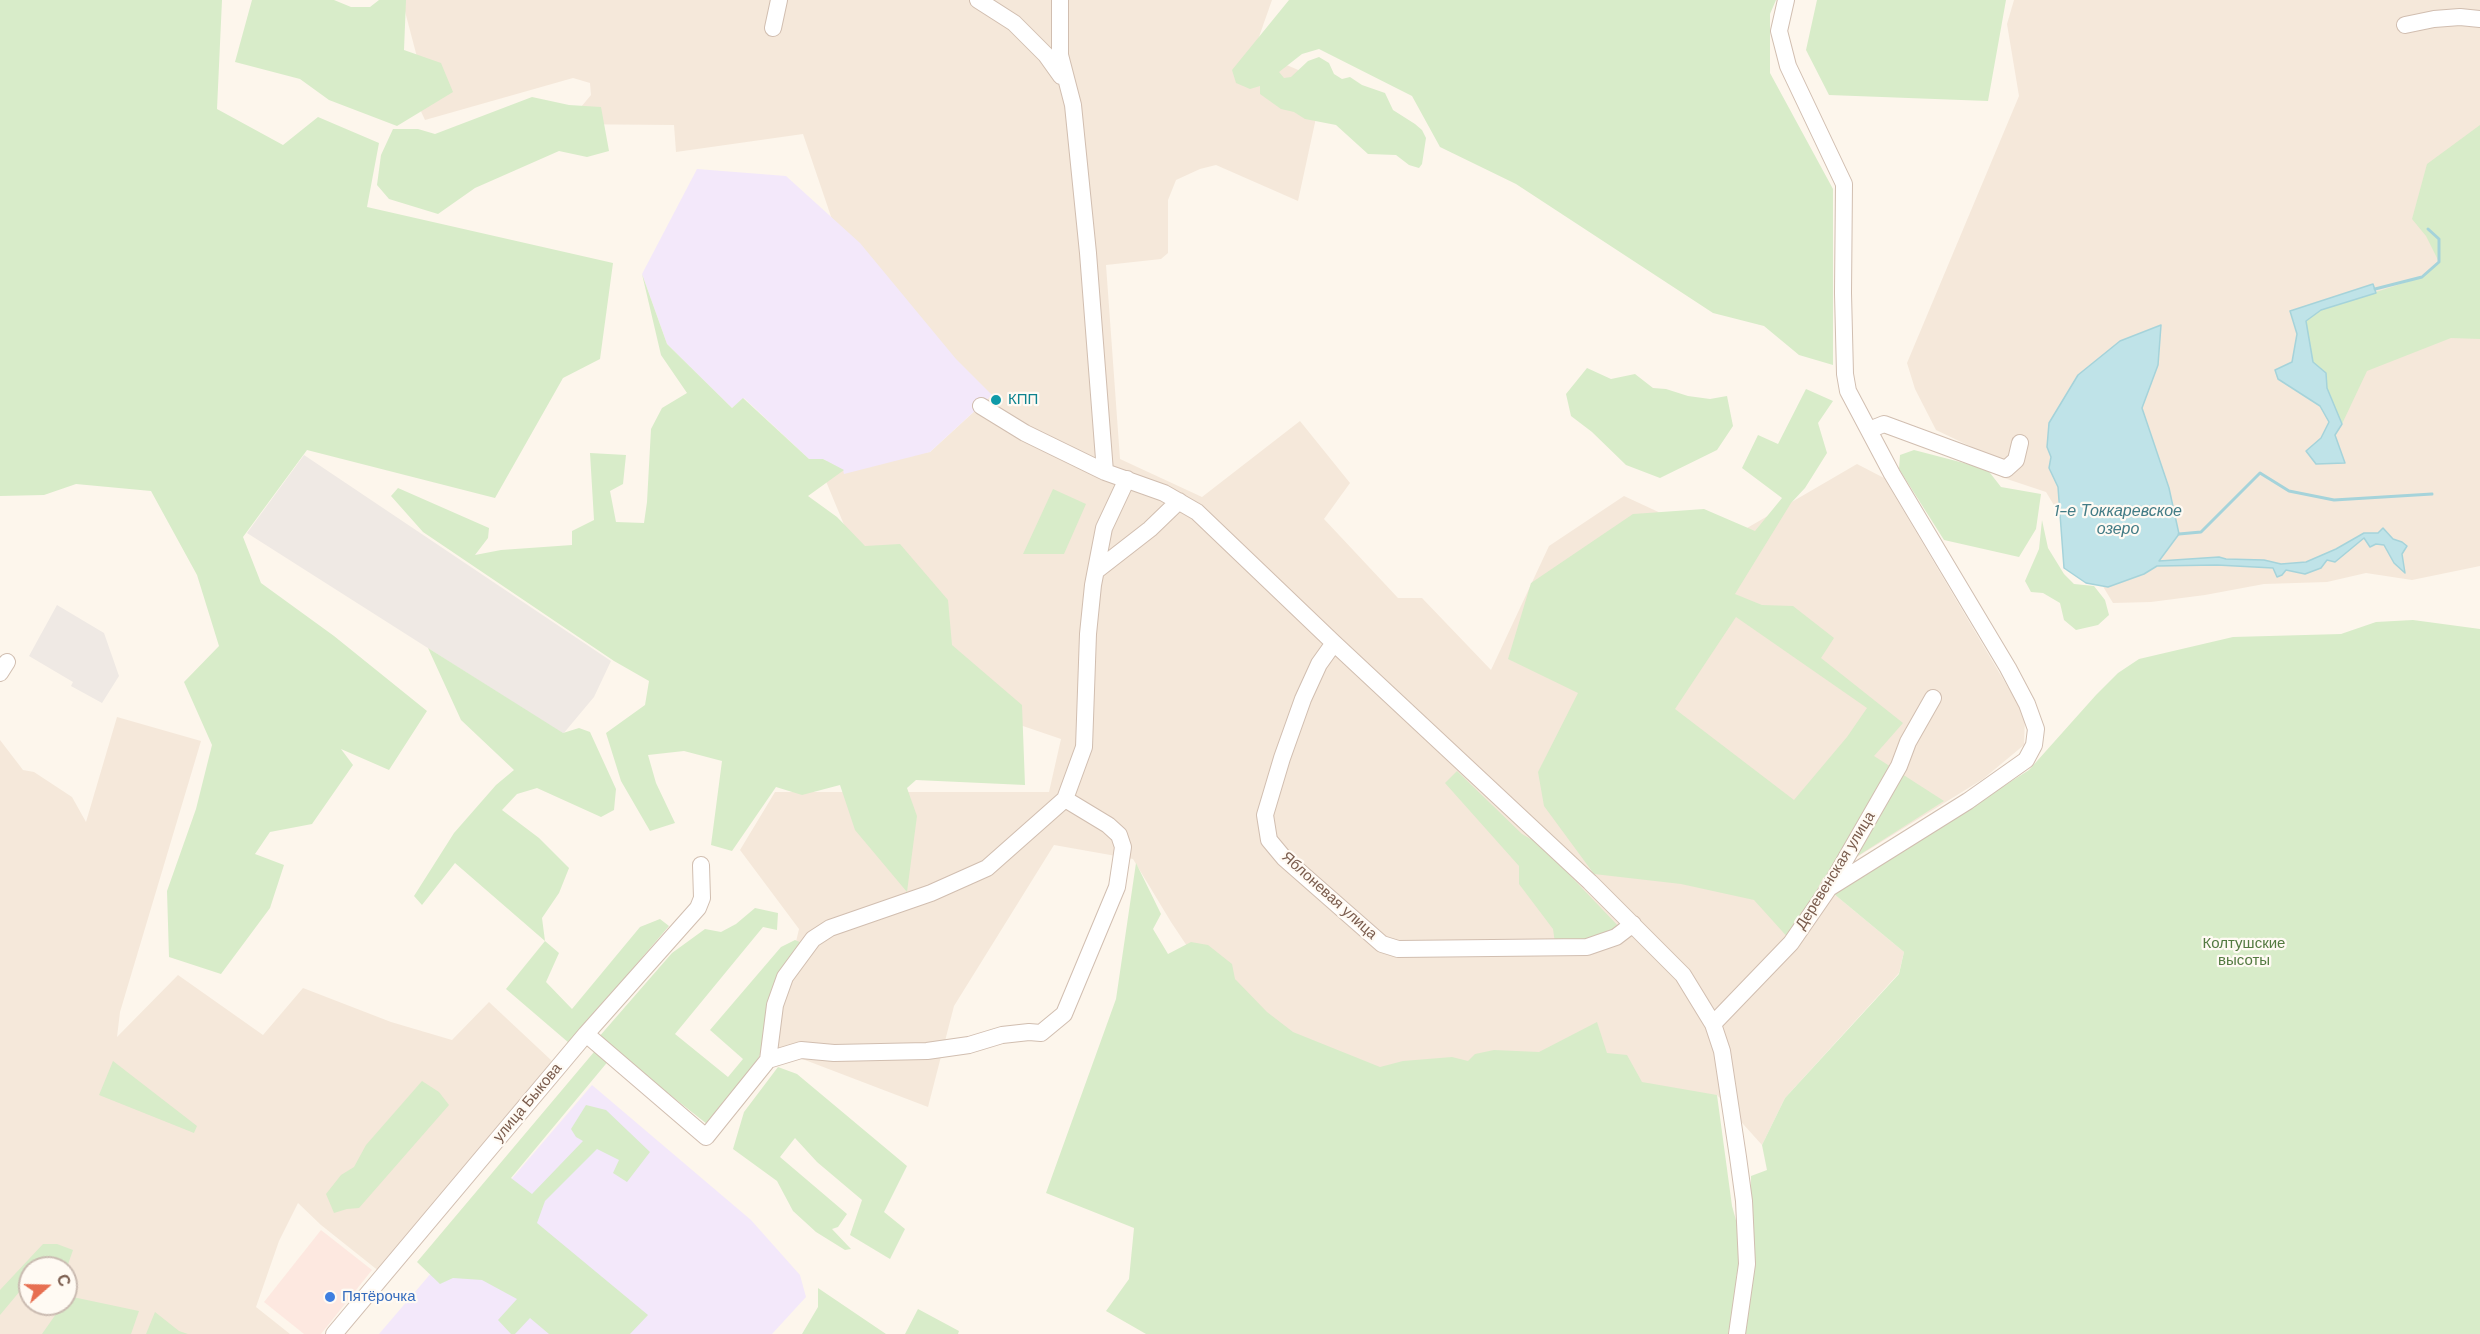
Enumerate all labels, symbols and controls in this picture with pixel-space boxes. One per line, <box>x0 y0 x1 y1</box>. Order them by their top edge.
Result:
place label: КПП <box>1008 391 1038 409</box>
marker: КПП <box>989 393 1003 407</box>
water label: 1-е Токкаревское озеро <box>2054 502 2182 540</box>
street label: Деревенская улица <box>1792 809 1880 933</box>
street label: Яблоневая улица <box>1278 848 1380 944</box>
park label: Колтушские высоты <box>2203 935 2285 970</box>
street label: улица Быкова <box>490 1060 566 1146</box>
north arrow <box>18 1256 78 1316</box>
text: С <box>52 1271 75 1289</box>
place label: Пятёрочка <box>342 1288 416 1306</box>
marker: Пятёрочка <box>323 1290 337 1304</box>

